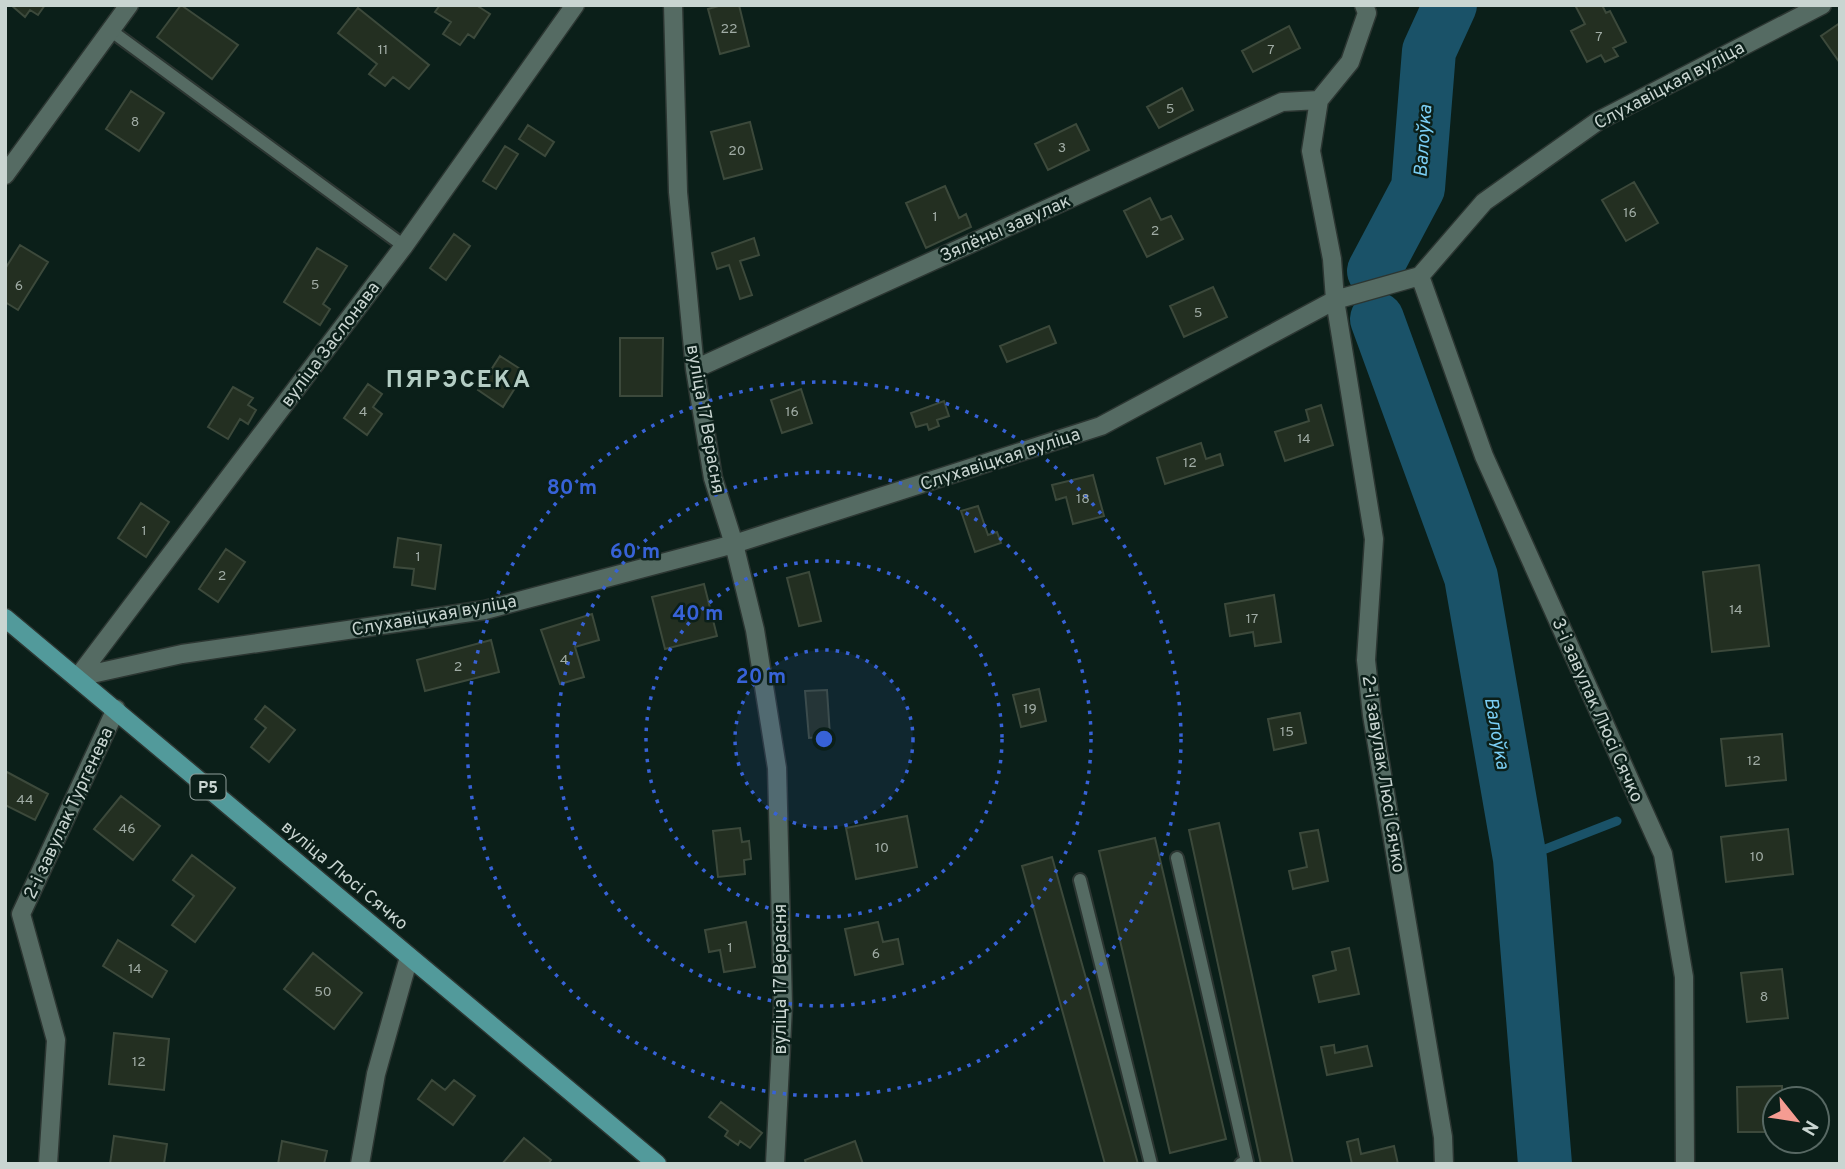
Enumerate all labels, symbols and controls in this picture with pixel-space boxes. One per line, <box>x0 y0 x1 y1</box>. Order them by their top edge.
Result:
house number: 22 <box>720 21 738 38</box>
house number: 7 <box>1595 29 1603 46</box>
street label: Слухавіцкая вуліца <box>1591 37 1749 136</box>
house number: 11 <box>378 42 388 59</box>
house number: 7 <box>1267 42 1275 59</box>
house number: 5 <box>1166 101 1174 118</box>
water label: Валоўка <box>1409 104 1439 178</box>
house number: 8 <box>131 114 139 131</box>
house number: 3 <box>1058 140 1066 157</box>
house number: 20 <box>728 143 746 160</box>
street label: Зялёны завулак <box>937 190 1075 268</box>
house number: 16 <box>1623 205 1637 222</box>
house number: 1 <box>932 209 938 226</box>
house number: 2 <box>1151 223 1159 240</box>
house number: 5 <box>311 277 319 294</box>
house number: 6 <box>15 278 23 295</box>
street label: вуліца Заслонава <box>276 278 386 412</box>
house number: 5 <box>1194 305 1202 322</box>
street label: вуліца 17 Верасня <box>680 343 729 496</box>
district label: ПЯРЭСЕКА <box>386 366 532 396</box>
house number: 4 <box>359 404 367 421</box>
house number: 16 <box>785 404 799 421</box>
street label: Слухавіцкая вуліца <box>917 424 1083 497</box>
house number: 14 <box>1297 431 1311 448</box>
house number: 12 <box>1183 455 1197 472</box>
text: 80 m <box>547 475 597 502</box>
house number: 18 <box>1076 491 1090 508</box>
house number: 1 <box>141 523 147 540</box>
text: 60 m <box>610 539 660 566</box>
house number: 1 <box>415 549 421 566</box>
house number: 2 <box>218 568 226 585</box>
street label: Слухавіцкая вуліца <box>350 591 519 642</box>
text: 40 m <box>673 601 723 628</box>
house number: 14 <box>1729 602 1743 619</box>
house number: 17 <box>1246 611 1258 628</box>
street label: 3-і завулак Люсі Сячко <box>1546 615 1648 806</box>
house number: 4 <box>560 652 568 669</box>
house number: 2 <box>454 659 462 676</box>
text: 20 m <box>736 664 786 691</box>
street label: 2-і завулак Люсі Сячко <box>1356 674 1409 875</box>
water label: Валоўка <box>1478 695 1514 772</box>
house number: 19 <box>1023 701 1037 718</box>
street label: 2-і завулак Тургенева <box>19 724 119 903</box>
house number: 15 <box>1280 724 1294 741</box>
centre of rings <box>812 727 836 751</box>
house number: 12 <box>1747 753 1761 770</box>
road number: Р5 <box>190 774 226 800</box>
house number: 44 <box>16 792 34 809</box>
street label: вуліца Люсі Сячко <box>276 816 412 936</box>
house number: 46 <box>118 821 136 838</box>
house number: 10 <box>875 840 889 857</box>
house number: 10 <box>1750 849 1764 866</box>
street label: вуліца 17 Верасня <box>770 904 793 1054</box>
house number: 1 <box>727 940 733 957</box>
house number: 6 <box>872 946 880 963</box>
house number: 14 <box>128 961 142 978</box>
house number: 50 <box>314 984 332 1001</box>
house number: 8 <box>1760 989 1768 1006</box>
house number: 12 <box>132 1054 146 1071</box>
north arrow <box>1761 1085 1831 1155</box>
text: N <box>1795 1116 1823 1139</box>

